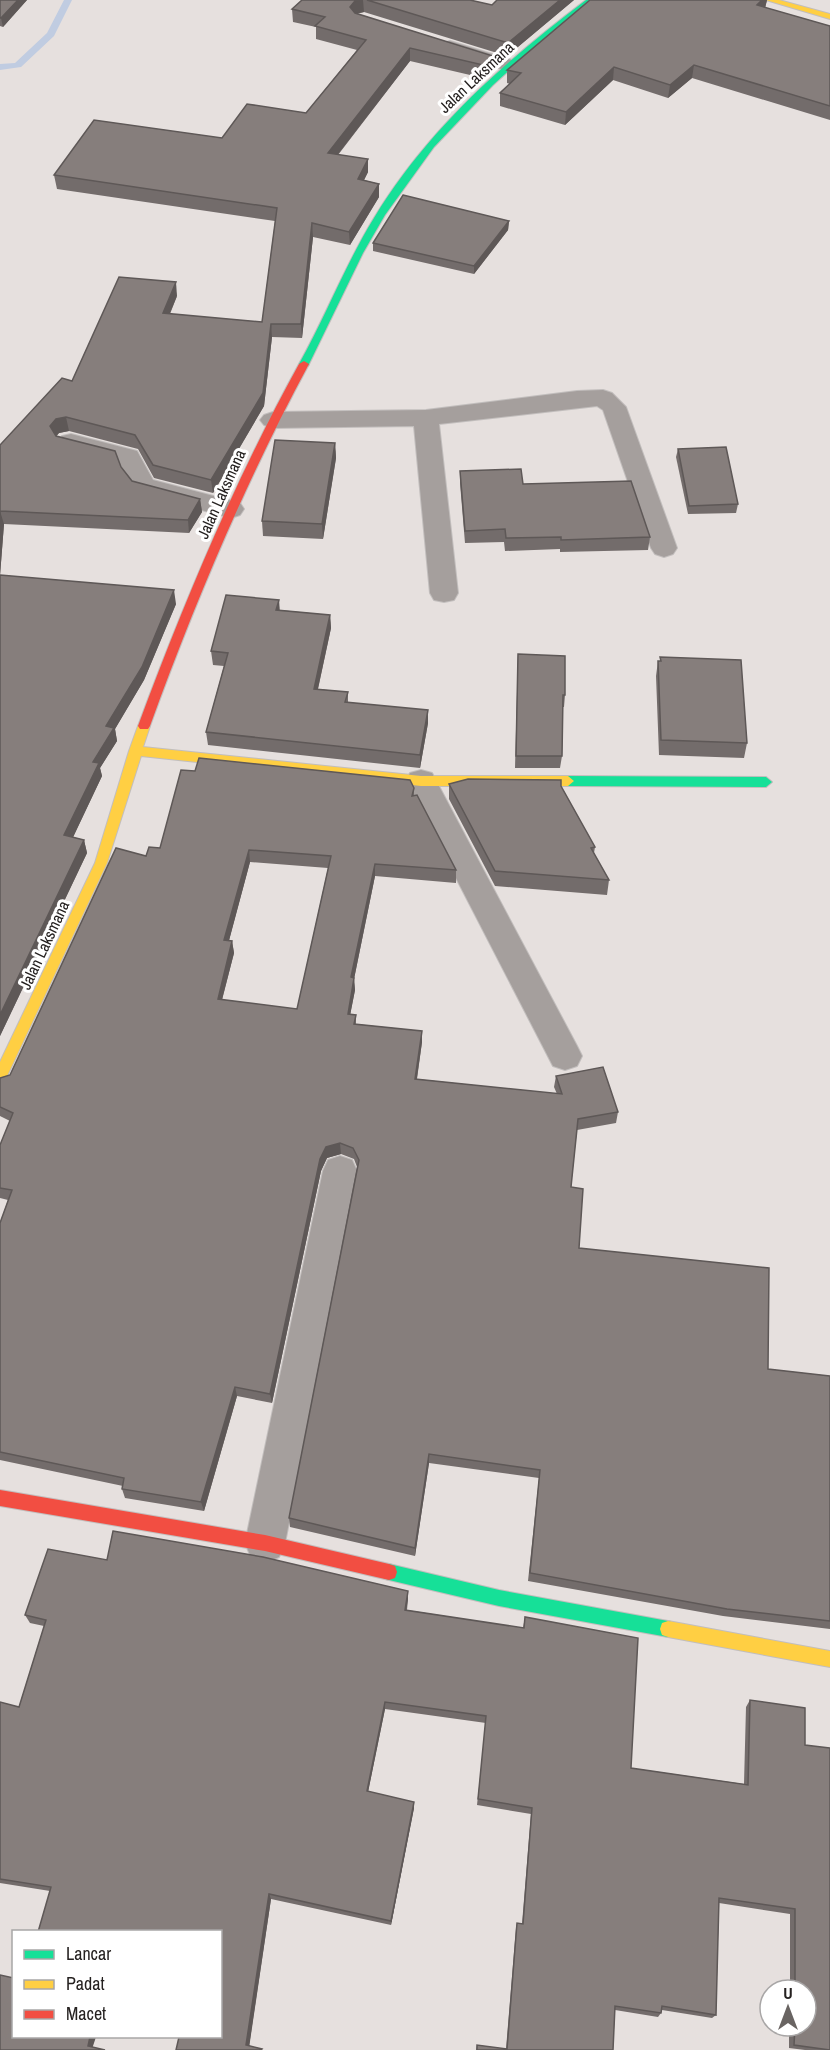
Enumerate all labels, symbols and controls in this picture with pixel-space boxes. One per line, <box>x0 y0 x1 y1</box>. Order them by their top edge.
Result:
street label: Jalan Laksmana <box>434 36 519 118</box>
street label: Jalan Laksmana <box>192 445 251 542</box>
street label: Jalan Laksmana <box>14 896 74 993</box>
legend <box>12 1930 222 2038</box>
text: Lancar <box>66 1941 111 1966</box>
text: Padat <box>66 1971 105 1996</box>
north arrow <box>758 1978 818 2038</box>
text: U <box>783 1982 793 2004</box>
text: Macet <box>66 2001 106 2026</box>

